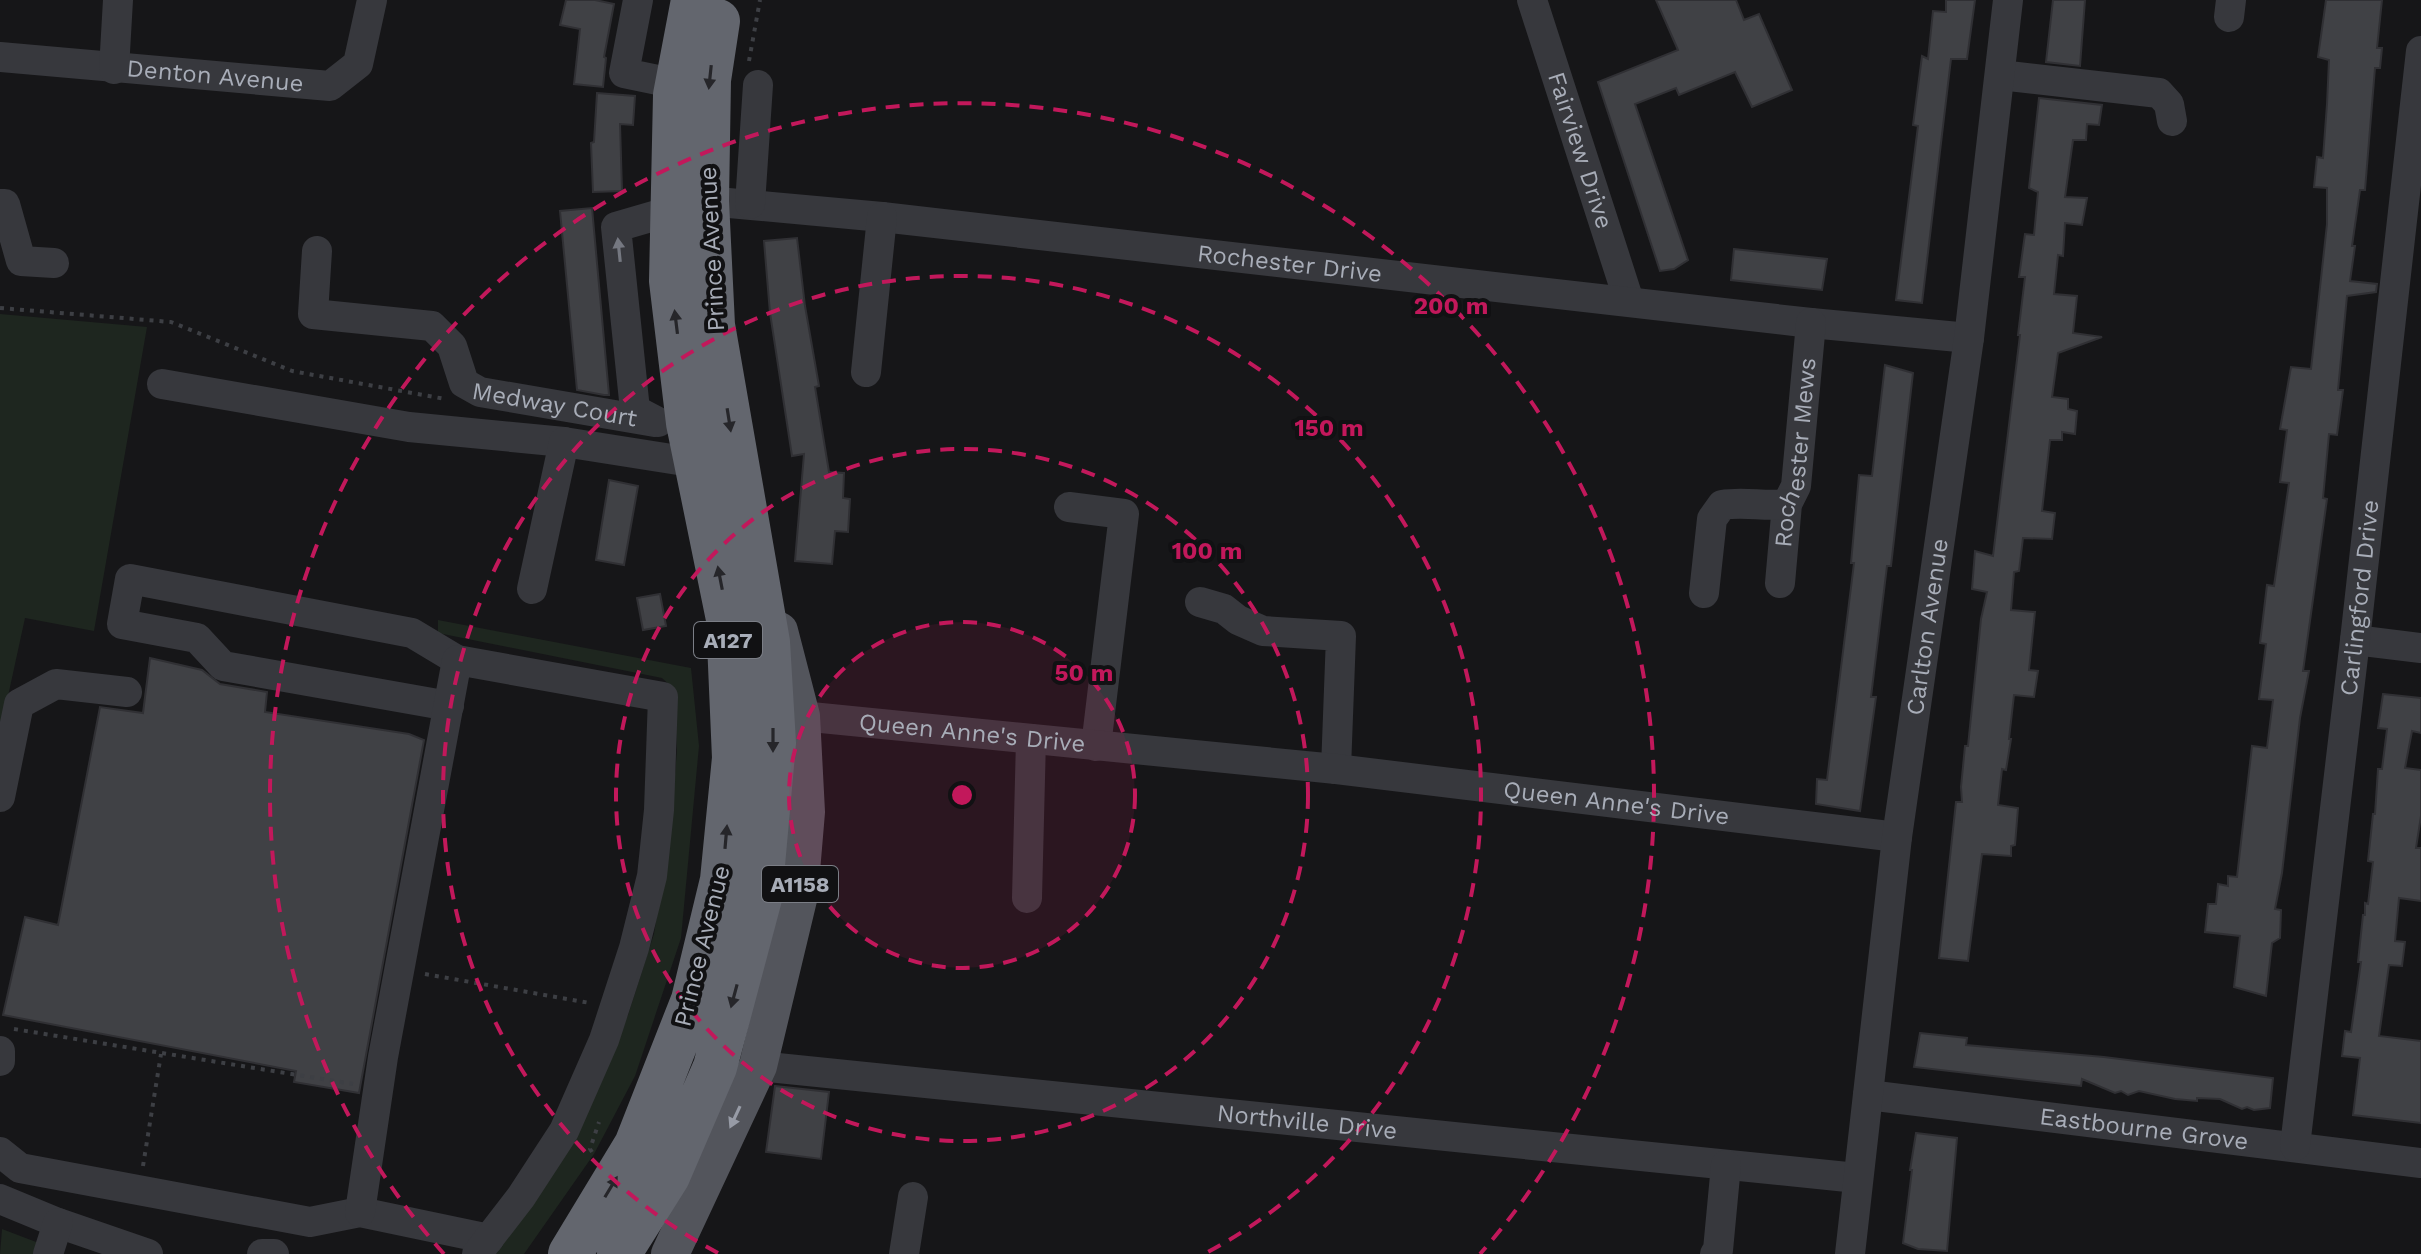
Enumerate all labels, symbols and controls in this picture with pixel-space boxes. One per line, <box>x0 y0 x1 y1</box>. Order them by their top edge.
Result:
street label: Denton Avenue <box>126 54 305 98</box>
one-way arrow <box>704 65 717 90</box>
street label: Fairview Drive <box>1542 68 1619 232</box>
street label: Prince Avenue <box>694 166 730 332</box>
one-way arrow <box>612 237 625 262</box>
street label: Rochester Drive <box>1196 239 1384 288</box>
text: 200 m <box>1414 292 1488 320</box>
one-way arrow <box>669 309 682 334</box>
street label: Rochester Mews <box>1769 356 1822 549</box>
street label: Medway Court <box>470 377 639 433</box>
one-way arrow <box>723 407 735 432</box>
text: 150 m <box>1294 414 1364 442</box>
street label: Carlingford Drive <box>2334 498 2385 697</box>
text: 100 m <box>1172 537 1242 565</box>
street label: Carlton Avenue <box>1901 537 1954 717</box>
one-way arrow <box>713 565 725 590</box>
road number: A127 <box>694 622 762 658</box>
text: 50 m <box>1055 659 1113 687</box>
street label: Queen Anne's Drive <box>858 708 1087 758</box>
one-way arrow <box>767 728 779 753</box>
street label: Queen Anne's Drive <box>1502 775 1731 831</box>
centre of rings <box>948 781 976 809</box>
one-way arrow <box>720 824 733 849</box>
street label: Prince Avenue <box>668 863 736 1029</box>
road number: A1158 <box>762 866 838 902</box>
one-way arrow <box>727 984 739 1009</box>
street label: Northville Drive <box>1216 1099 1399 1145</box>
street label: Eastbourne Grove <box>2038 1102 2250 1156</box>
one-way arrow <box>728 1105 742 1128</box>
one-way arrow <box>603 1176 617 1198</box>

